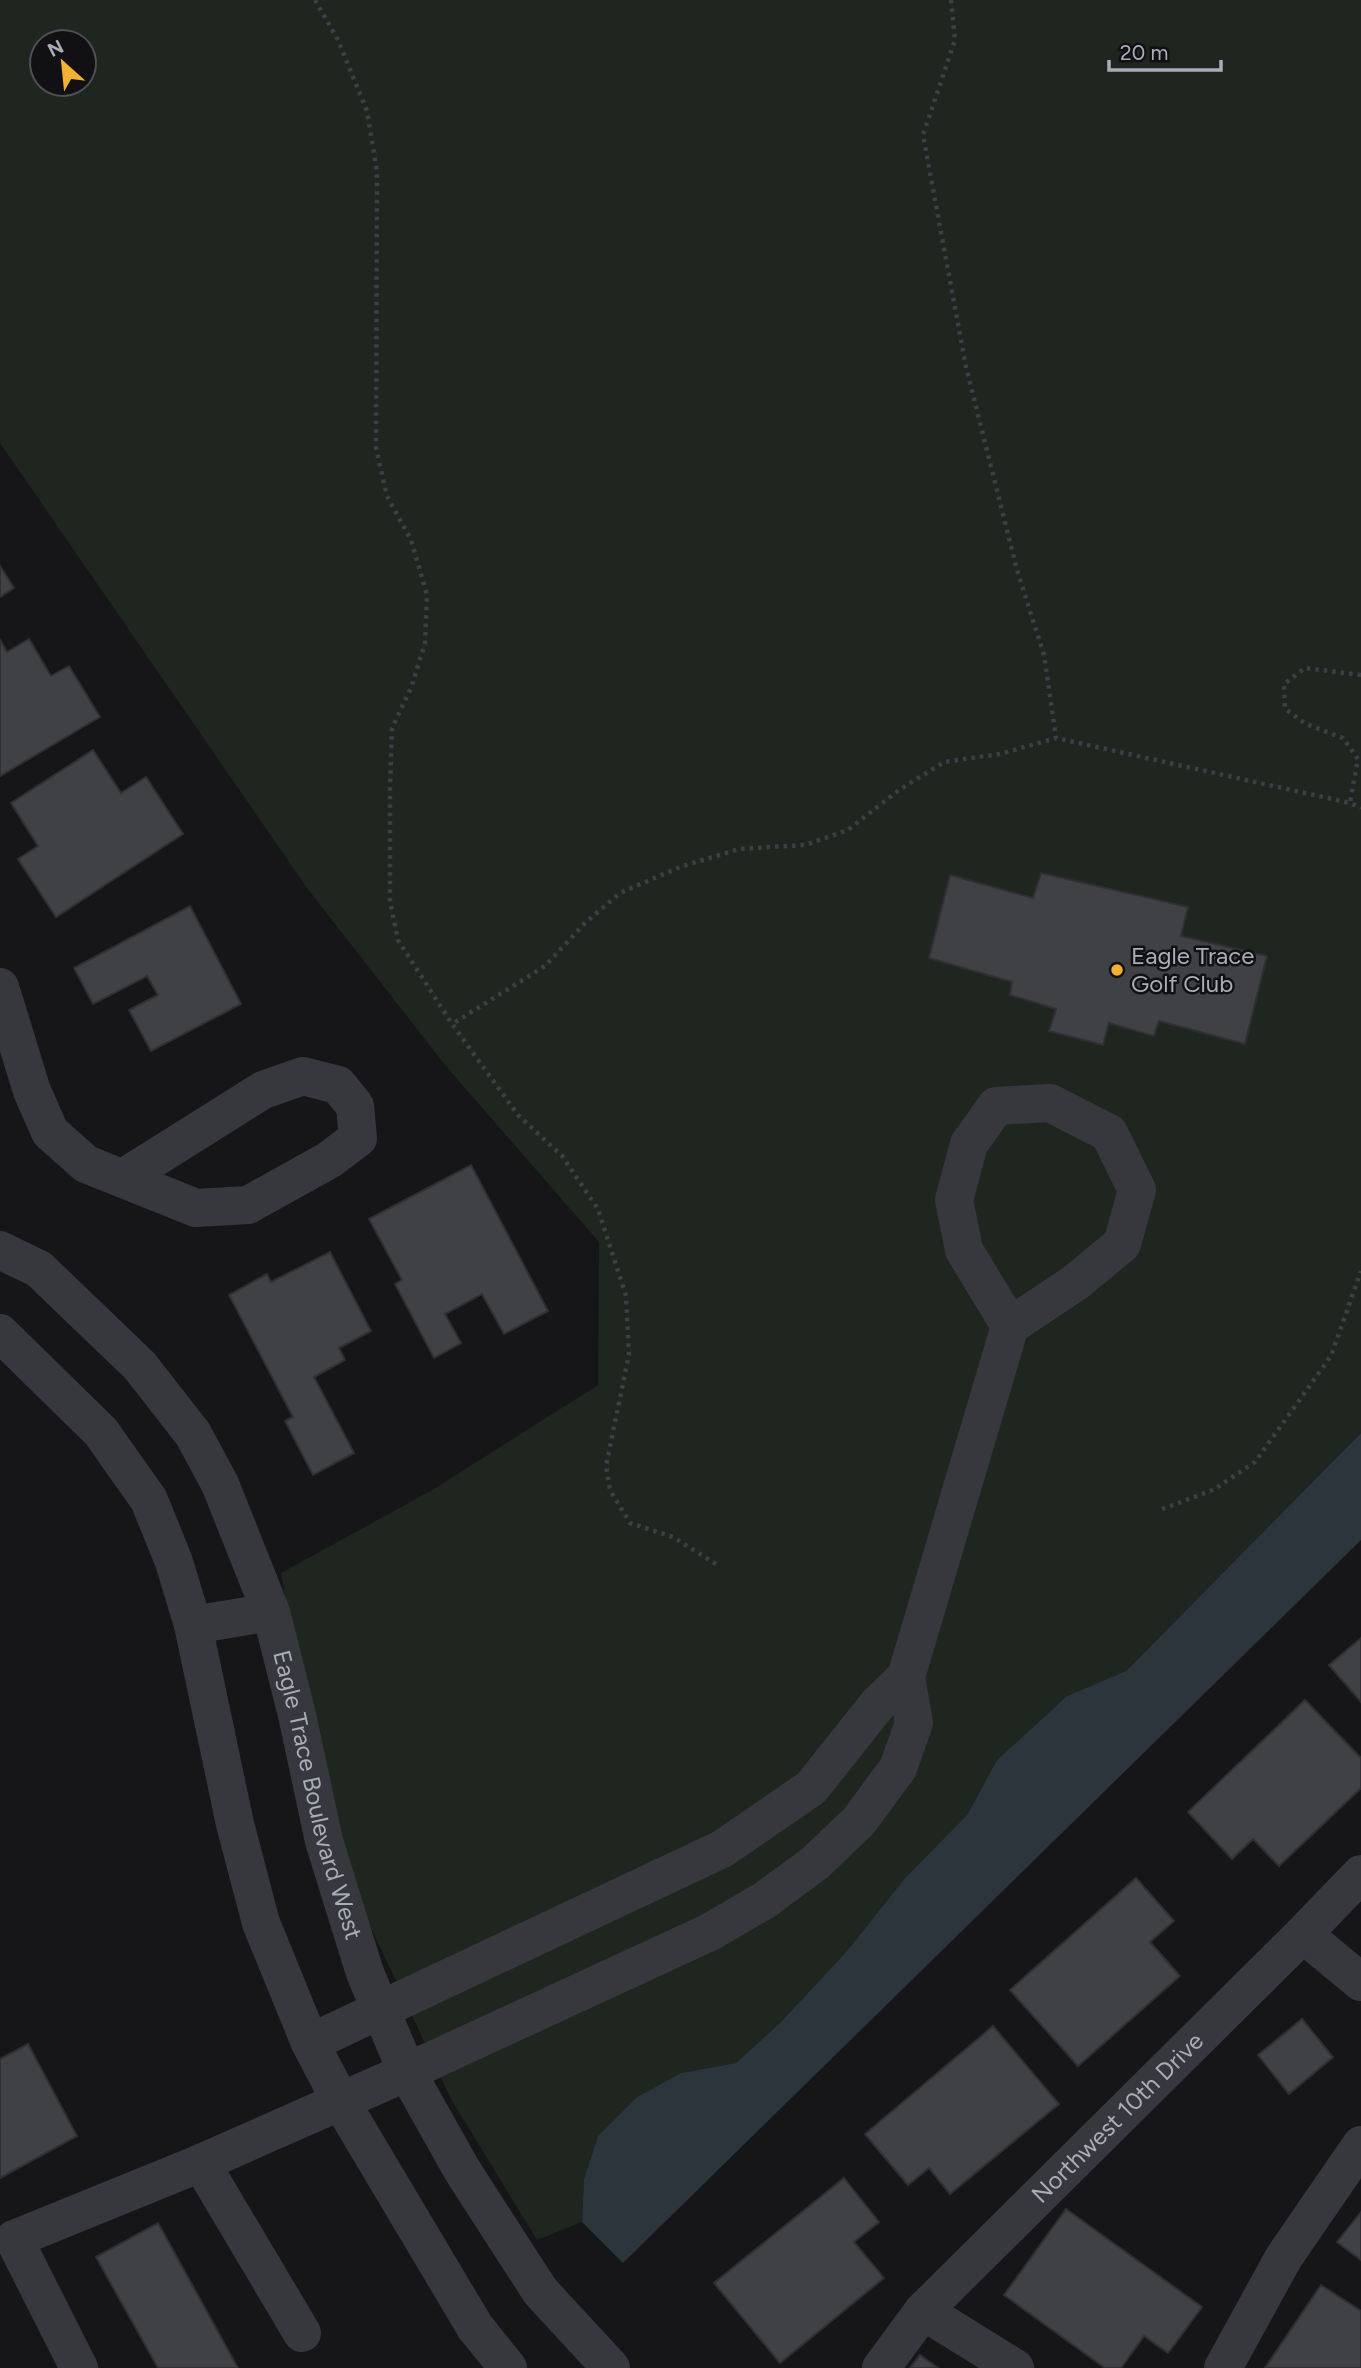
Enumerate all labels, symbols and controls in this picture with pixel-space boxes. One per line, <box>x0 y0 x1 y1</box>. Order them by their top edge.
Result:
north arrow <box>28 28 98 98</box>
scale bar <box>1109 28 1221 72</box>
text: N <box>44 35 67 62</box>
text: 20 m <box>1120 40 1168 65</box>
place label: Eagle Trace Golf Club <box>1131 941 1254 998</box>
marker: Eagle Trace Golf Club <box>1109 962 1125 978</box>
street label: Eagle Trace Boulevard West <box>267 1647 369 1943</box>
street label: Northwest 10th Drive <box>1025 2026 1209 2209</box>

